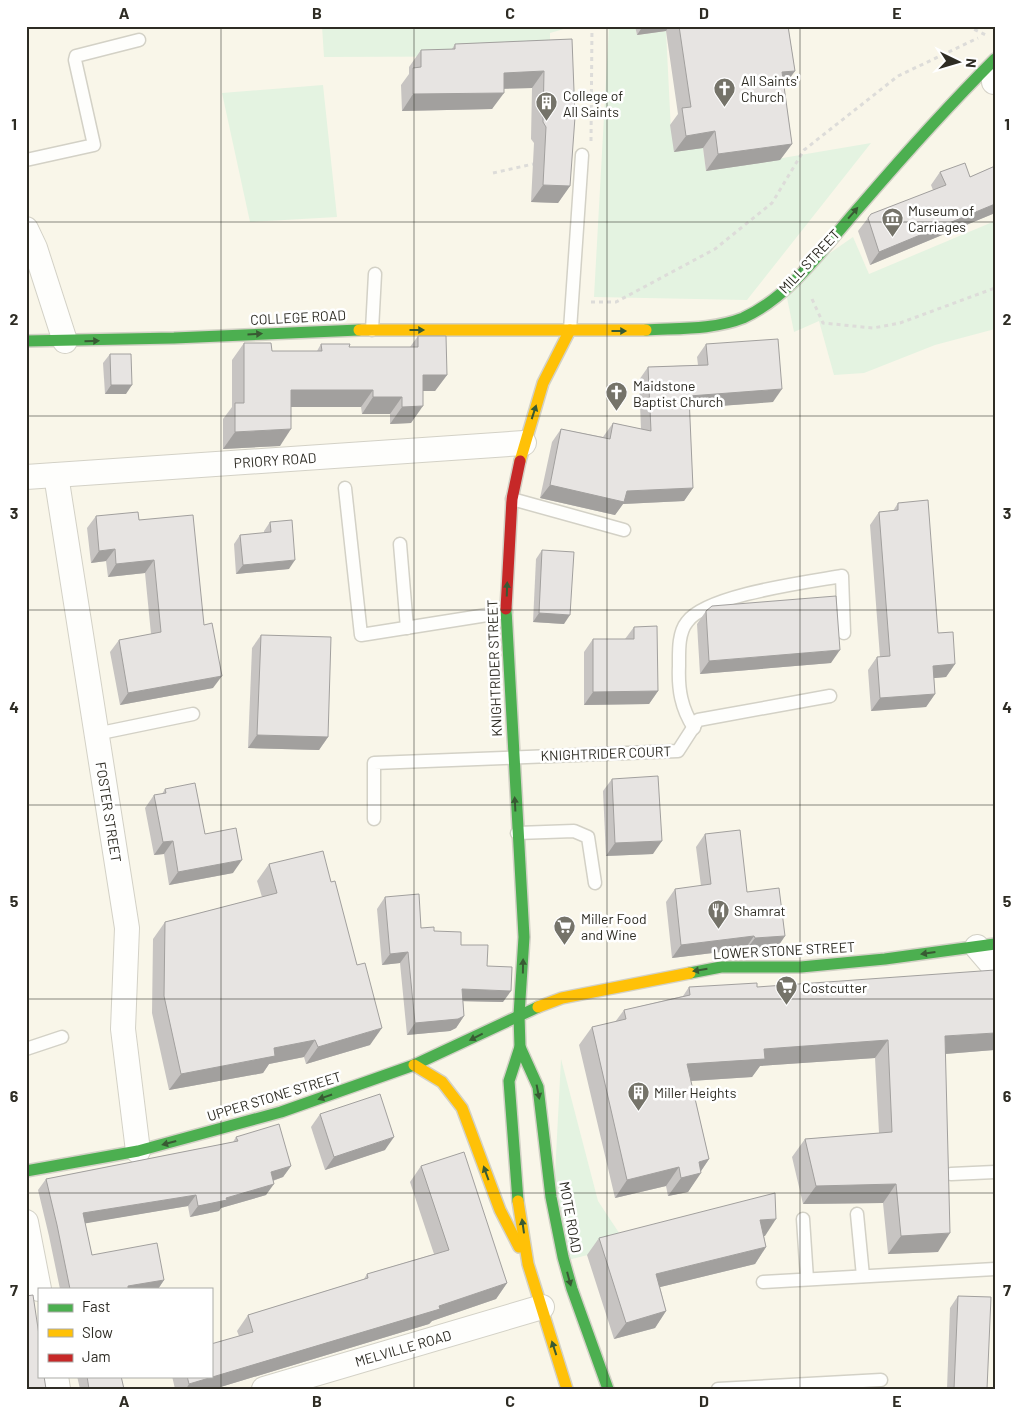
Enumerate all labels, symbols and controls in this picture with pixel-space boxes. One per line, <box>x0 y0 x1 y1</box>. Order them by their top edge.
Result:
text: A <box>119 3 130 22</box>
text: B <box>312 3 322 22</box>
text: C <box>505 3 515 22</box>
text: D <box>699 3 709 22</box>
text: E <box>892 3 902 22</box>
north arrow <box>934 38 984 88</box>
text: N <box>963 58 980 69</box>
place label: All Saints' Church <box>741 72 799 105</box>
church icon: All Saints' Church <box>713 76 737 107</box>
place label: College of All Saints <box>563 87 623 120</box>
building icon: College of All Saints <box>535 91 559 122</box>
text: 1 <box>11 114 17 133</box>
text: 1 <box>1004 114 1010 133</box>
place label: Museum of Carriages <box>908 202 974 235</box>
museum icon: Museum of Carriages <box>880 206 904 237</box>
one-way arrow <box>847 208 859 220</box>
street label: MILL STREET <box>775 225 843 297</box>
street label: COLLEGE ROAD <box>250 306 346 328</box>
text: 2 <box>10 309 19 328</box>
text: 2 <box>1003 309 1012 328</box>
one-way arrow <box>409 326 425 334</box>
one-way arrow <box>611 327 627 335</box>
one-way arrow <box>247 330 263 338</box>
one-way arrow <box>85 336 101 344</box>
place label: Maidstone Baptist Church <box>633 377 723 410</box>
church icon: Maidstone Baptist Church <box>605 381 629 412</box>
one-way arrow <box>530 405 538 420</box>
street label: PRIORY ROAD <box>233 449 317 471</box>
text: 3 <box>10 503 18 522</box>
text: 3 <box>1003 503 1011 522</box>
one-way arrow <box>503 581 511 597</box>
street label: KNIGHTRIDER STREET <box>483 599 505 737</box>
text: 4 <box>9 697 19 716</box>
text: 4 <box>1002 697 1012 716</box>
street label: KNIGHTRIDER COURT <box>540 742 672 764</box>
street label: FOSTER STREET <box>93 760 125 864</box>
one-way arrow <box>511 796 519 812</box>
text: 5 <box>10 891 19 910</box>
text: 5 <box>1003 891 1012 910</box>
restaurant icon: Shamrat <box>706 898 730 929</box>
place label: Shamrat <box>734 902 786 919</box>
place label: Miller Food and Wine <box>581 910 647 943</box>
supermarket icon: Miller Food and Wine <box>553 914 577 945</box>
street label: LOWER STONE STREET <box>713 938 855 962</box>
one-way arrow <box>920 950 936 958</box>
one-way arrow <box>520 958 528 974</box>
one-way arrow <box>692 967 708 975</box>
supermarket icon: Costcutter <box>774 975 798 1006</box>
place label: Costcutter <box>802 979 867 996</box>
one-way arrow <box>469 1033 483 1041</box>
street label: UPPER STONE STREET <box>205 1068 343 1124</box>
building icon: Miller Heights <box>626 1080 650 1111</box>
one-way arrow <box>535 1084 543 1100</box>
place label: Miller Heights <box>654 1084 737 1101</box>
text: 6 <box>10 1086 19 1105</box>
text: 6 <box>1003 1086 1012 1105</box>
one-way arrow <box>317 1093 332 1101</box>
one-way arrow <box>162 1139 177 1147</box>
one-way arrow <box>482 1165 489 1180</box>
street label: MOTE ROAD <box>556 1180 586 1254</box>
one-way arrow <box>518 1218 526 1234</box>
one-way arrow <box>565 1271 573 1286</box>
text: 7 <box>10 1280 18 1299</box>
text: 7 <box>1003 1280 1011 1299</box>
legend <box>38 1288 212 1378</box>
text: Fast <box>82 1297 110 1315</box>
text: Slow <box>82 1323 113 1341</box>
street label: MELVILLE ROAD <box>353 1326 453 1370</box>
one-way arrow <box>550 1340 558 1355</box>
text: Jam <box>82 1347 111 1365</box>
text: A <box>119 1391 130 1410</box>
text: B <box>312 1391 322 1410</box>
text: C <box>505 1391 515 1410</box>
text: D <box>699 1391 709 1410</box>
text: E <box>892 1391 902 1410</box>

